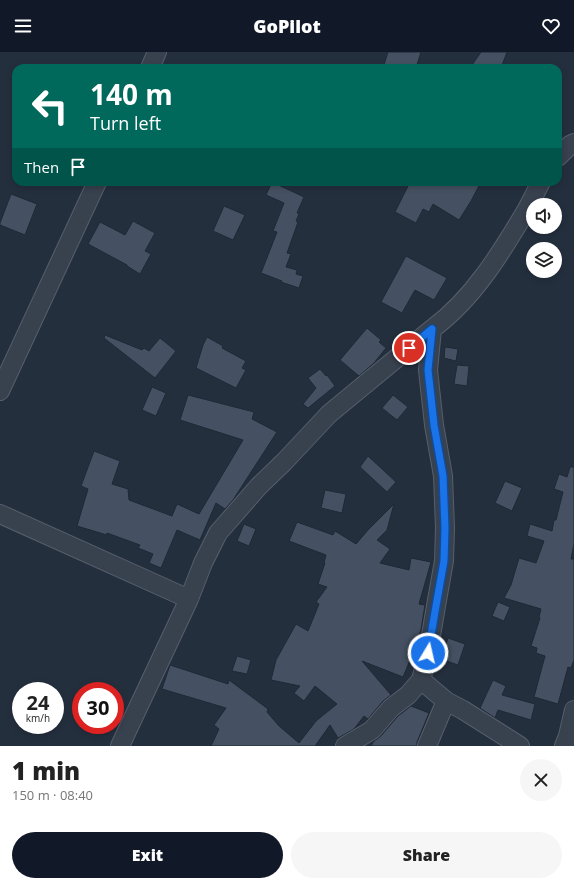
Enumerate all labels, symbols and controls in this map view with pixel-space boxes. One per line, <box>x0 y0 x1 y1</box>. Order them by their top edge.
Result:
text: GoPilot <box>253 14 321 38</box>
icon: menu <box>12 15 34 37</box>
icon: heart <box>540 15 562 37</box>
text: 140 m <box>90 75 173 113</box>
icon: left <box>24 80 76 132</box>
text: Turn left <box>90 111 161 135</box>
icon: arrive <box>67 156 89 178</box>
text: Then <box>24 157 59 177</box>
map controls <box>526 198 562 278</box>
button: sound <box>526 198 562 234</box>
button: layers <box>526 242 562 278</box>
pin <box>392 331 426 365</box>
icon: arrive <box>398 337 420 359</box>
position arrow <box>407 632 449 674</box>
speed limit sign: 30 <box>72 682 124 734</box>
text: 24 <box>27 689 49 716</box>
text: km/h <box>26 711 50 725</box>
text: 1 min <box>12 754 80 787</box>
button: close <box>520 759 562 801</box>
text: 150 m · 08:40 <box>12 786 93 804</box>
button: Exit <box>12 832 283 878</box>
button: Share <box>291 832 562 878</box>

